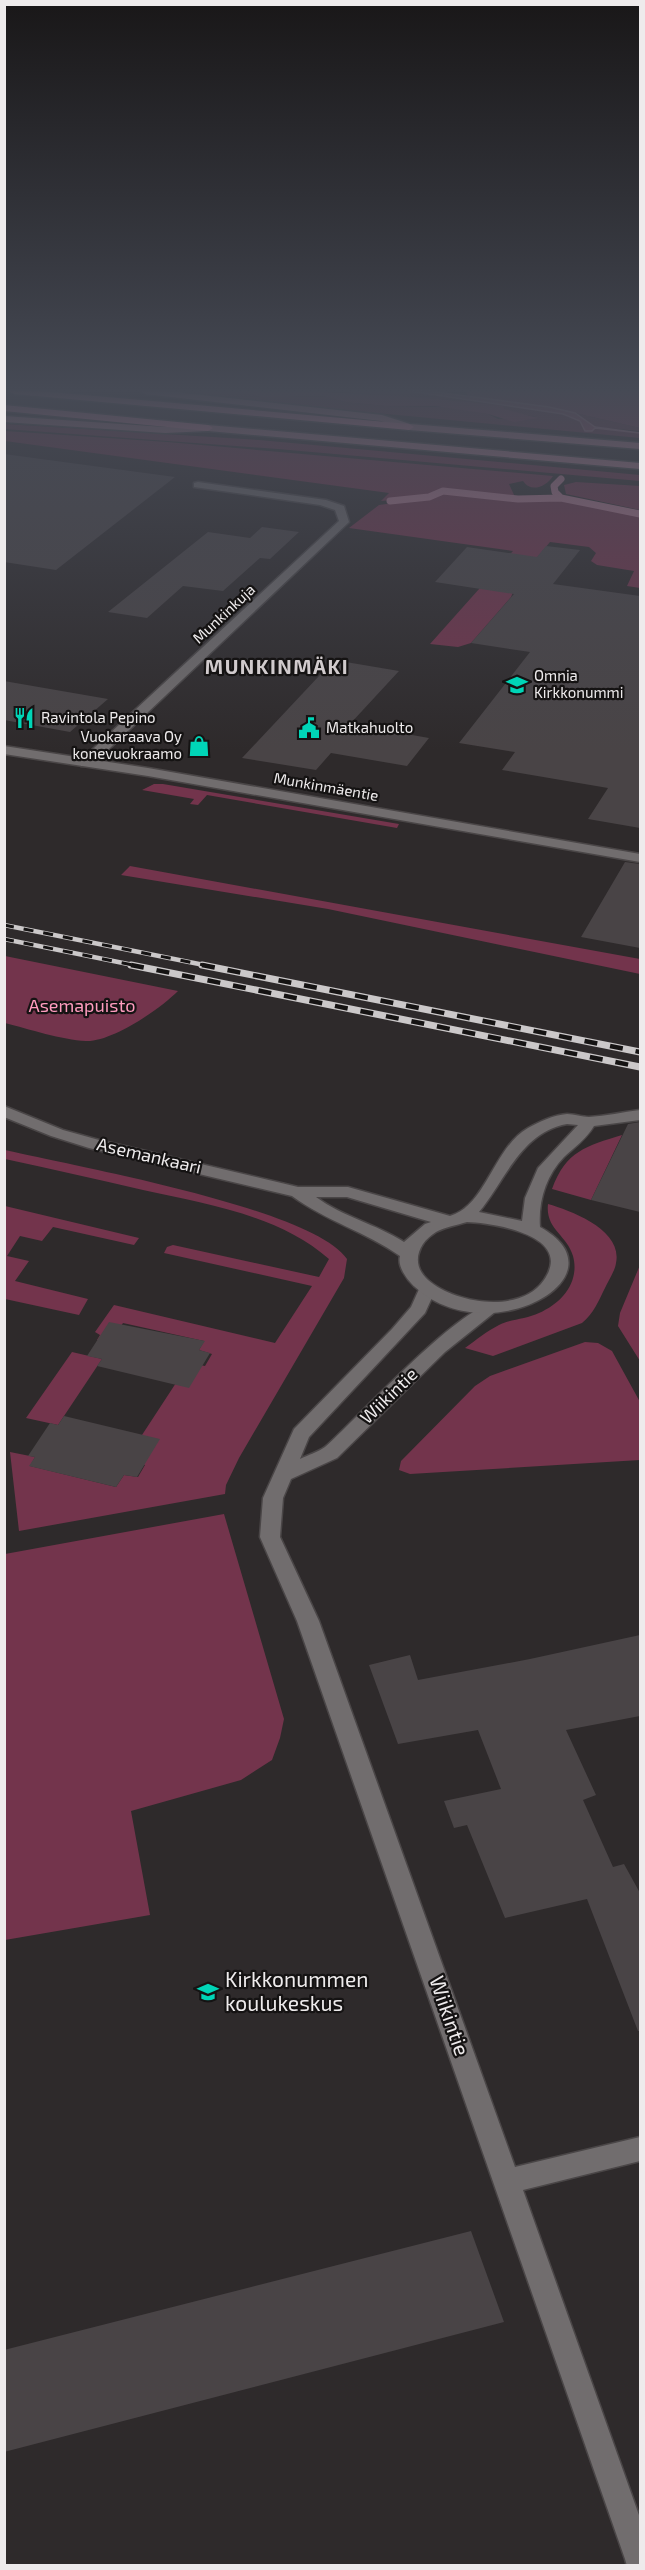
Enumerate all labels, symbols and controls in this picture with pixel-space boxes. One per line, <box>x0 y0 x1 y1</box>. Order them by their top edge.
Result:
street label: Munkinkuja <box>188 580 259 647</box>
district label: MUNKINMÄKI <box>205 654 349 678</box>
place label: Omnia Kirkkonummi <box>534 666 623 701</box>
school or university icon: Omnia Kirkkonummi <box>505 673 529 697</box>
restaurant icon: Ravintola Pepino <box>12 706 36 730</box>
place label: Ravintola Pepino <box>41 708 156 726</box>
public building icon: Matkahuolto <box>297 716 321 740</box>
place label: Matkahuolto <box>326 718 413 736</box>
place label: Vuokaraava Oy konevuokraamo <box>73 727 182 762</box>
shop icon: Vuokaraava Oy konevuokraamo <box>187 734 211 758</box>
street label: Munkinmäentie <box>272 768 380 804</box>
park label: Asemapuisto <box>28 994 136 1016</box>
street label: Asemankaari <box>95 1132 204 1178</box>
street label: Wiikintie <box>355 1363 422 1428</box>
place label: Kirkkonummen koulukeskus <box>225 1966 368 2015</box>
street label: Wiikintie <box>425 1972 476 2059</box>
school or university icon: Kirkkonummen koulukeskus <box>196 1980 220 2004</box>

